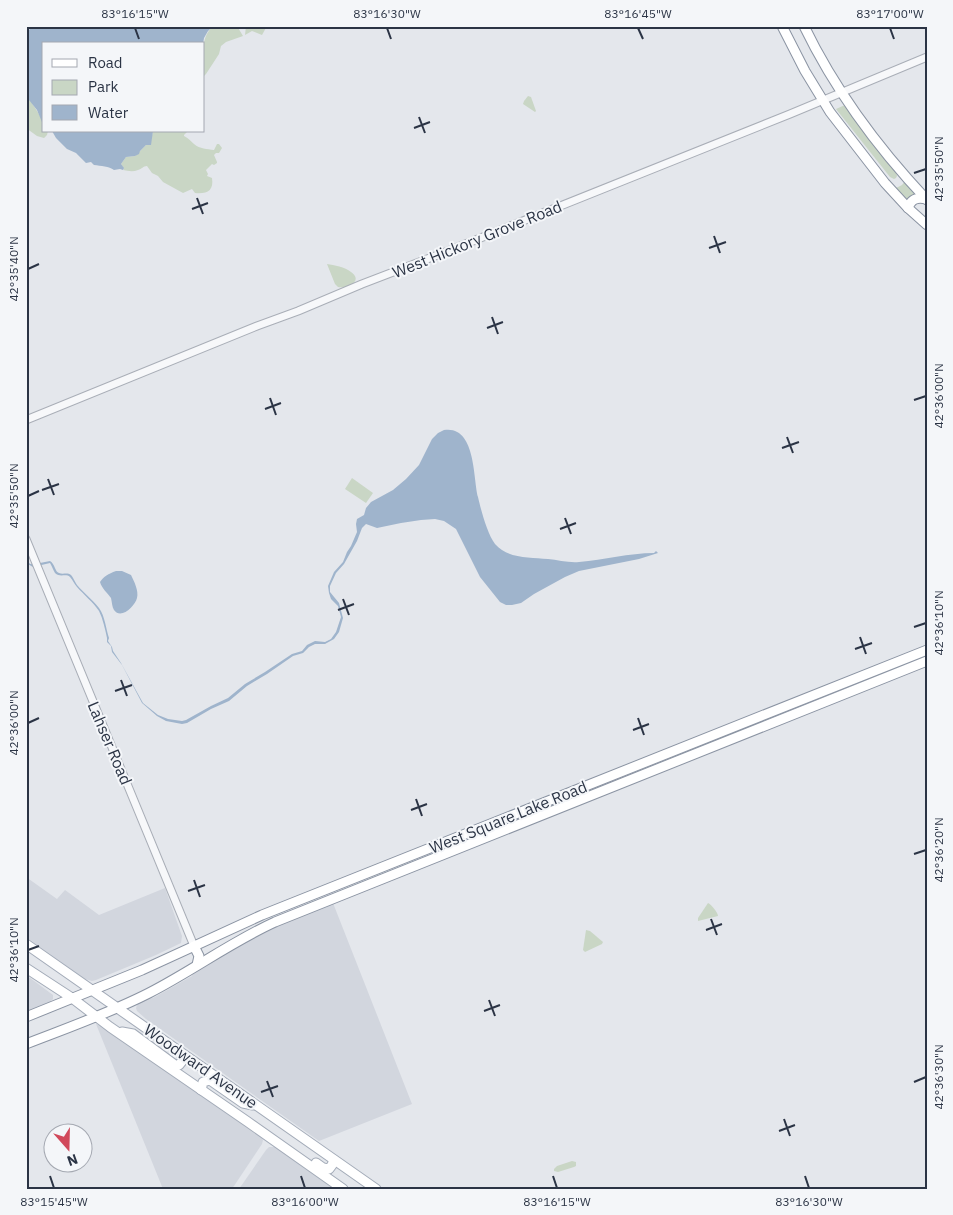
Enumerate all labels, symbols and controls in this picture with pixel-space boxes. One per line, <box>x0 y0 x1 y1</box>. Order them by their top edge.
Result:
text: 83°16'15"W <box>101 6 169 21</box>
text: 83°16'30"W <box>353 6 421 21</box>
text: 83°16'45"W <box>604 6 672 21</box>
text: 83°17'00"W <box>856 6 924 21</box>
legend <box>42 42 205 132</box>
text: Road <box>88 53 123 72</box>
text: Park <box>88 77 118 96</box>
text: Water <box>88 103 129 122</box>
text: 42°35'50"N <box>931 136 946 202</box>
street label: West Hickory Grove Road <box>389 196 565 282</box>
text: 42°35'40"N <box>6 236 21 302</box>
text: 42°36'00"N <box>931 363 946 429</box>
text: 42°35'50"N <box>6 463 21 529</box>
text: 42°36'10"N <box>931 590 946 656</box>
text: 42°36'00"N <box>6 690 21 756</box>
street label: Lahser Road <box>83 698 137 788</box>
street label: West Square Lake Road <box>426 776 590 858</box>
text: 42°36'20"N <box>931 817 946 883</box>
text: 42°36'10"N <box>6 917 21 983</box>
street label: Woodward Avenue <box>140 1019 262 1113</box>
text: 42°36'30"N <box>931 1044 946 1110</box>
north arrow <box>42 1122 92 1172</box>
text: N <box>65 1150 80 1170</box>
text: 83°15'45"W <box>20 1194 88 1209</box>
text: 83°16'00"W <box>271 1194 339 1209</box>
text: 83°16'15"W <box>523 1194 591 1209</box>
text: 83°16'30"W <box>775 1194 843 1209</box>

